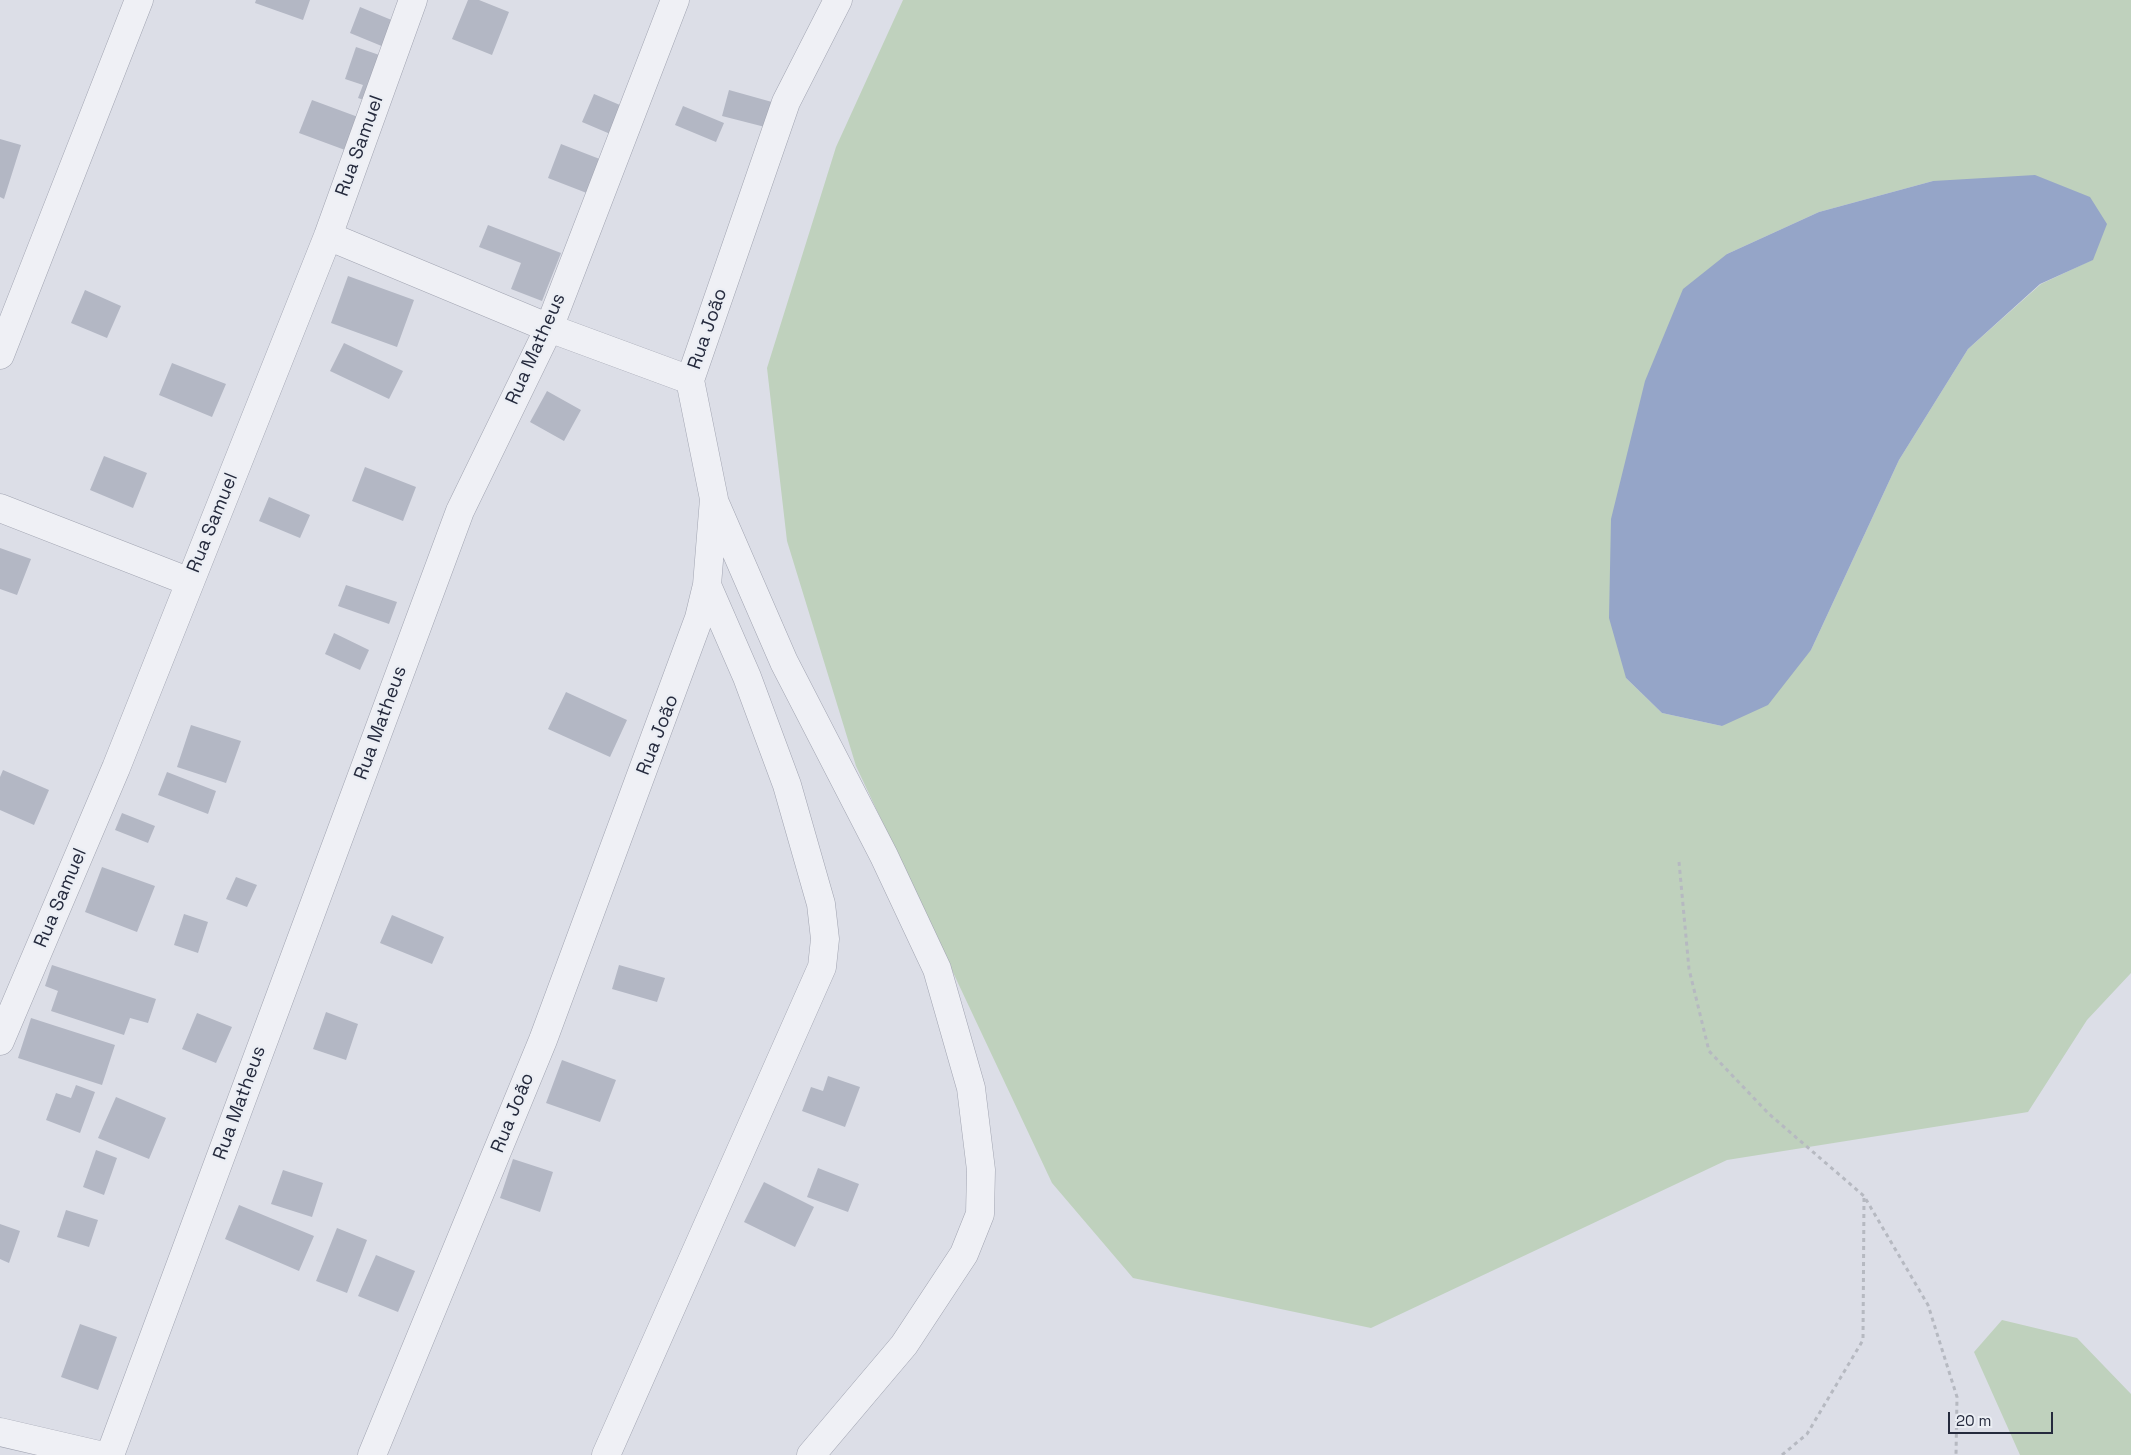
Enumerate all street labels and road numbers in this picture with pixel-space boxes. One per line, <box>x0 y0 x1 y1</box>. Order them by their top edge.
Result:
street label: Rua Samuel <box>331 92 389 200</box>
street label: Rua João <box>683 285 733 373</box>
street label: Rua Matheus <box>501 290 571 408</box>
street label: Rua Samuel <box>183 470 243 576</box>
street label: Rua Matheus <box>350 663 412 783</box>
street label: Rua João <box>632 692 684 778</box>
street label: Rua Samuel <box>30 845 92 951</box>
street label: Rua Matheus <box>209 1043 271 1163</box>
street label: Rua João <box>487 1070 539 1156</box>

